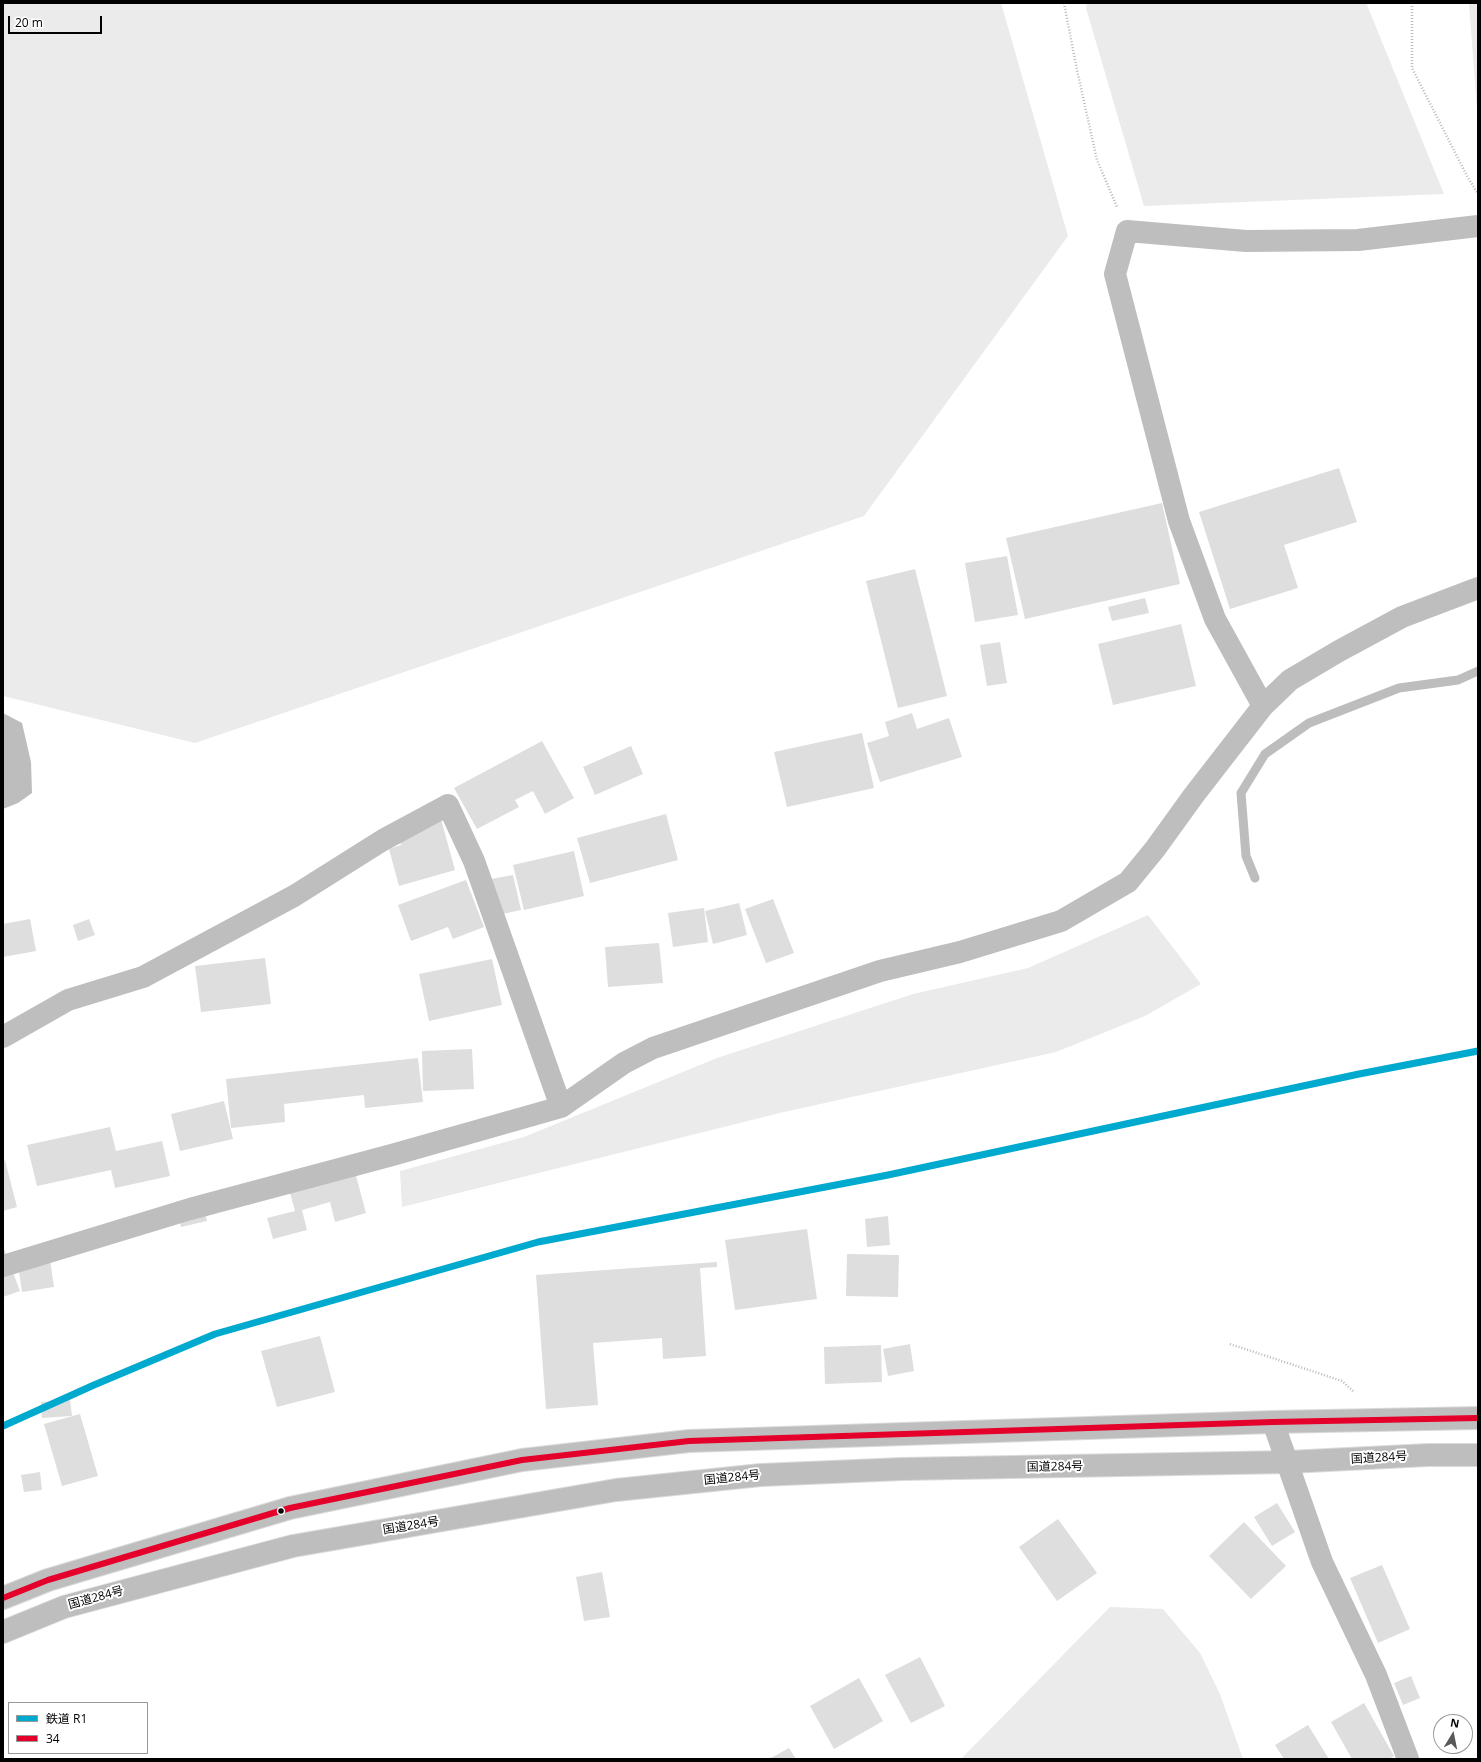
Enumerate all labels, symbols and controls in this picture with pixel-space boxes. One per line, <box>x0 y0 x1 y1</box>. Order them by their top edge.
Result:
scale bar <box>10 8 104 34</box>
text: 20 m <box>15 14 43 31</box>
street label: 国道284号 <box>1350 1449 1408 1467</box>
street label: 国道284号 <box>1027 1459 1083 1475</box>
street label: 国道284号 <box>703 1468 761 1488</box>
unlabelled marker <box>276 1506 286 1516</box>
street label: 国道284号 <box>382 1514 440 1538</box>
street label: 国道284号 <box>67 1584 125 1612</box>
legend <box>8 1702 148 1754</box>
text: 鉄道 R1 <box>46 1710 87 1727</box>
north arrow <box>1433 1714 1473 1754</box>
text: N <box>1449 1715 1461 1731</box>
text: 34 <box>46 1730 60 1747</box>

